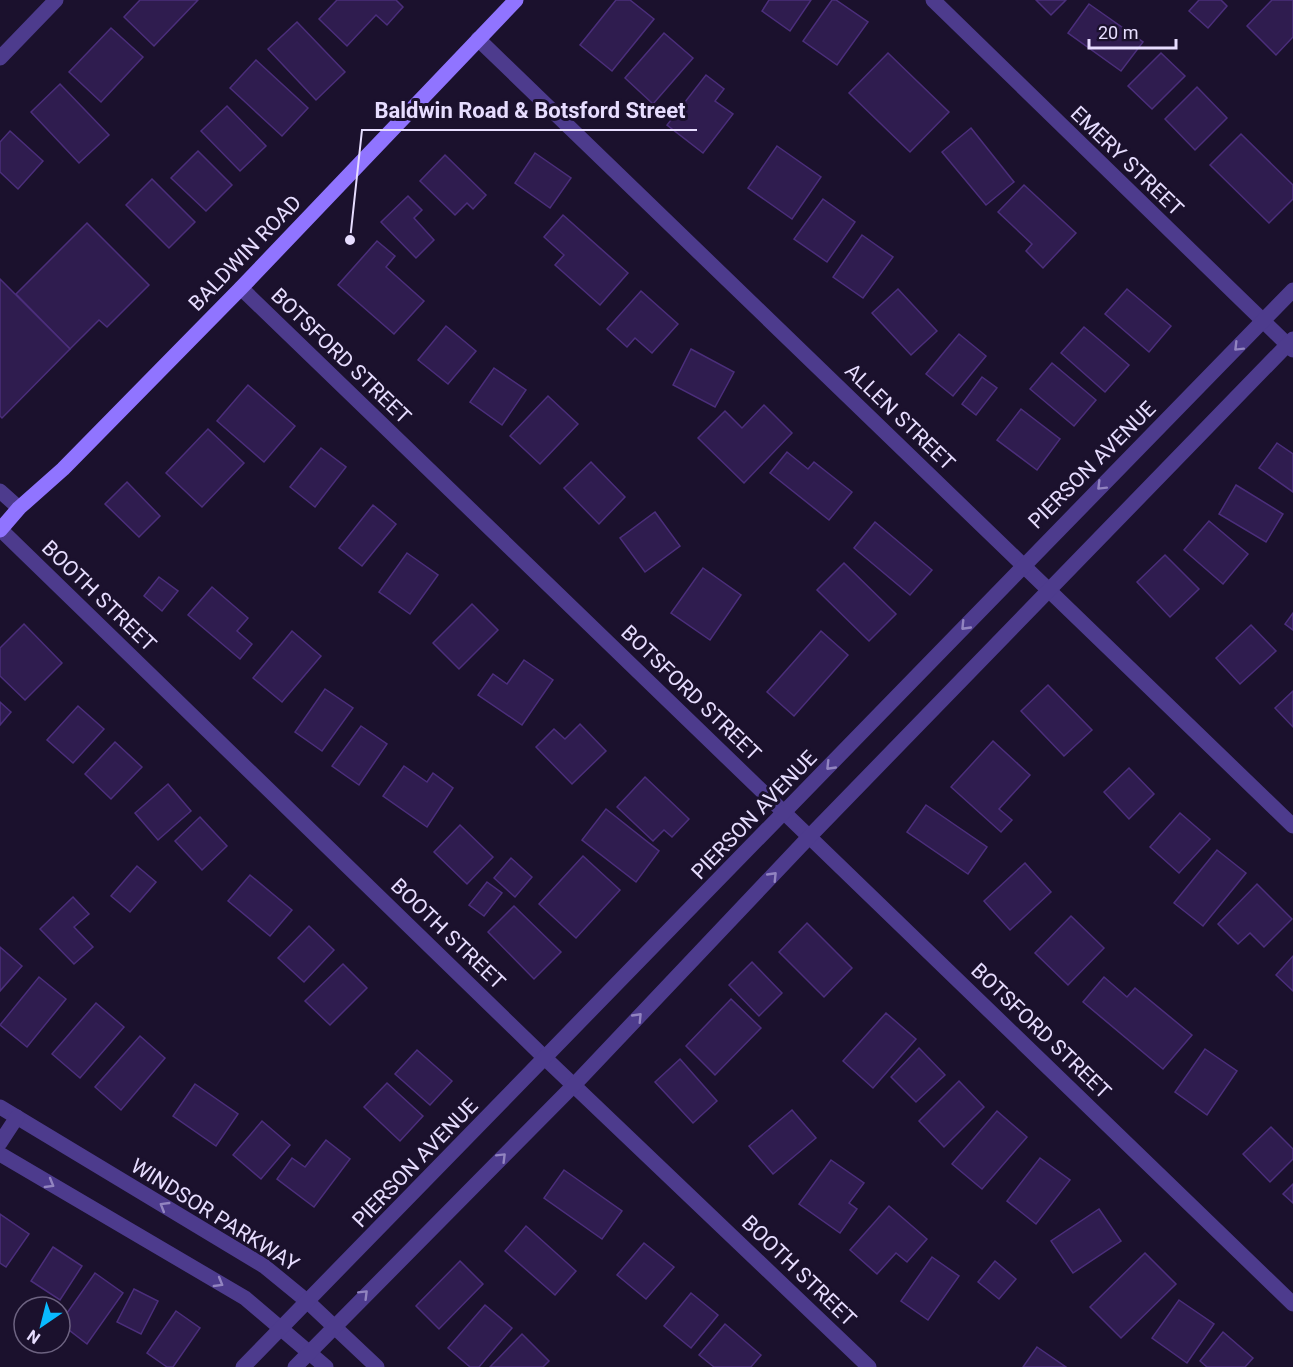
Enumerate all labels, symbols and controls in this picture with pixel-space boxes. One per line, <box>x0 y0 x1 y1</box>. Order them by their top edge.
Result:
scale bar <box>1089 12 1176 50</box>
text: 20 m <box>1098 22 1138 43</box>
callout: Baldwin Road & Botsford Street <box>362 90 697 130</box>
text: Baldwin Road & Botsford Street <box>374 98 686 123</box>
street label: EMERY STREET <box>1066 101 1189 221</box>
street label: BALDWIN ROAD <box>184 190 306 316</box>
street label: BOTSFORD STREET <box>266 283 416 429</box>
one-way arrow <box>1234 340 1245 351</box>
street label: ALLEN STREET <box>840 359 960 476</box>
street label: PIERSON AVENUE <box>1024 397 1160 533</box>
one-way arrow <box>1097 480 1108 490</box>
street label: BOOTH STREET <box>37 536 161 657</box>
one-way arrow <box>961 619 972 630</box>
street label: BOTSFORD STREET <box>616 620 766 766</box>
street label: PIERSON AVENUE <box>686 746 822 884</box>
one-way arrow <box>826 759 837 770</box>
one-way arrow <box>765 872 776 883</box>
street label: BOOTH STREET <box>386 874 510 995</box>
street label: BOTSFORD STREET <box>966 958 1116 1104</box>
one-way arrow <box>631 1013 642 1024</box>
street label: PIERSON AVENUE <box>347 1094 483 1232</box>
one-way arrow <box>495 1153 506 1164</box>
street label: WINDSOR PARKWAY <box>127 1154 304 1277</box>
one-way arrow <box>44 1177 54 1188</box>
one-way arrow <box>160 1202 170 1213</box>
street label: BOOTH STREET <box>737 1211 861 1332</box>
one-way arrow <box>212 1275 223 1287</box>
one-way arrow <box>357 1291 368 1302</box>
north arrow <box>12 1295 72 1355</box>
text: N <box>24 1326 44 1348</box>

